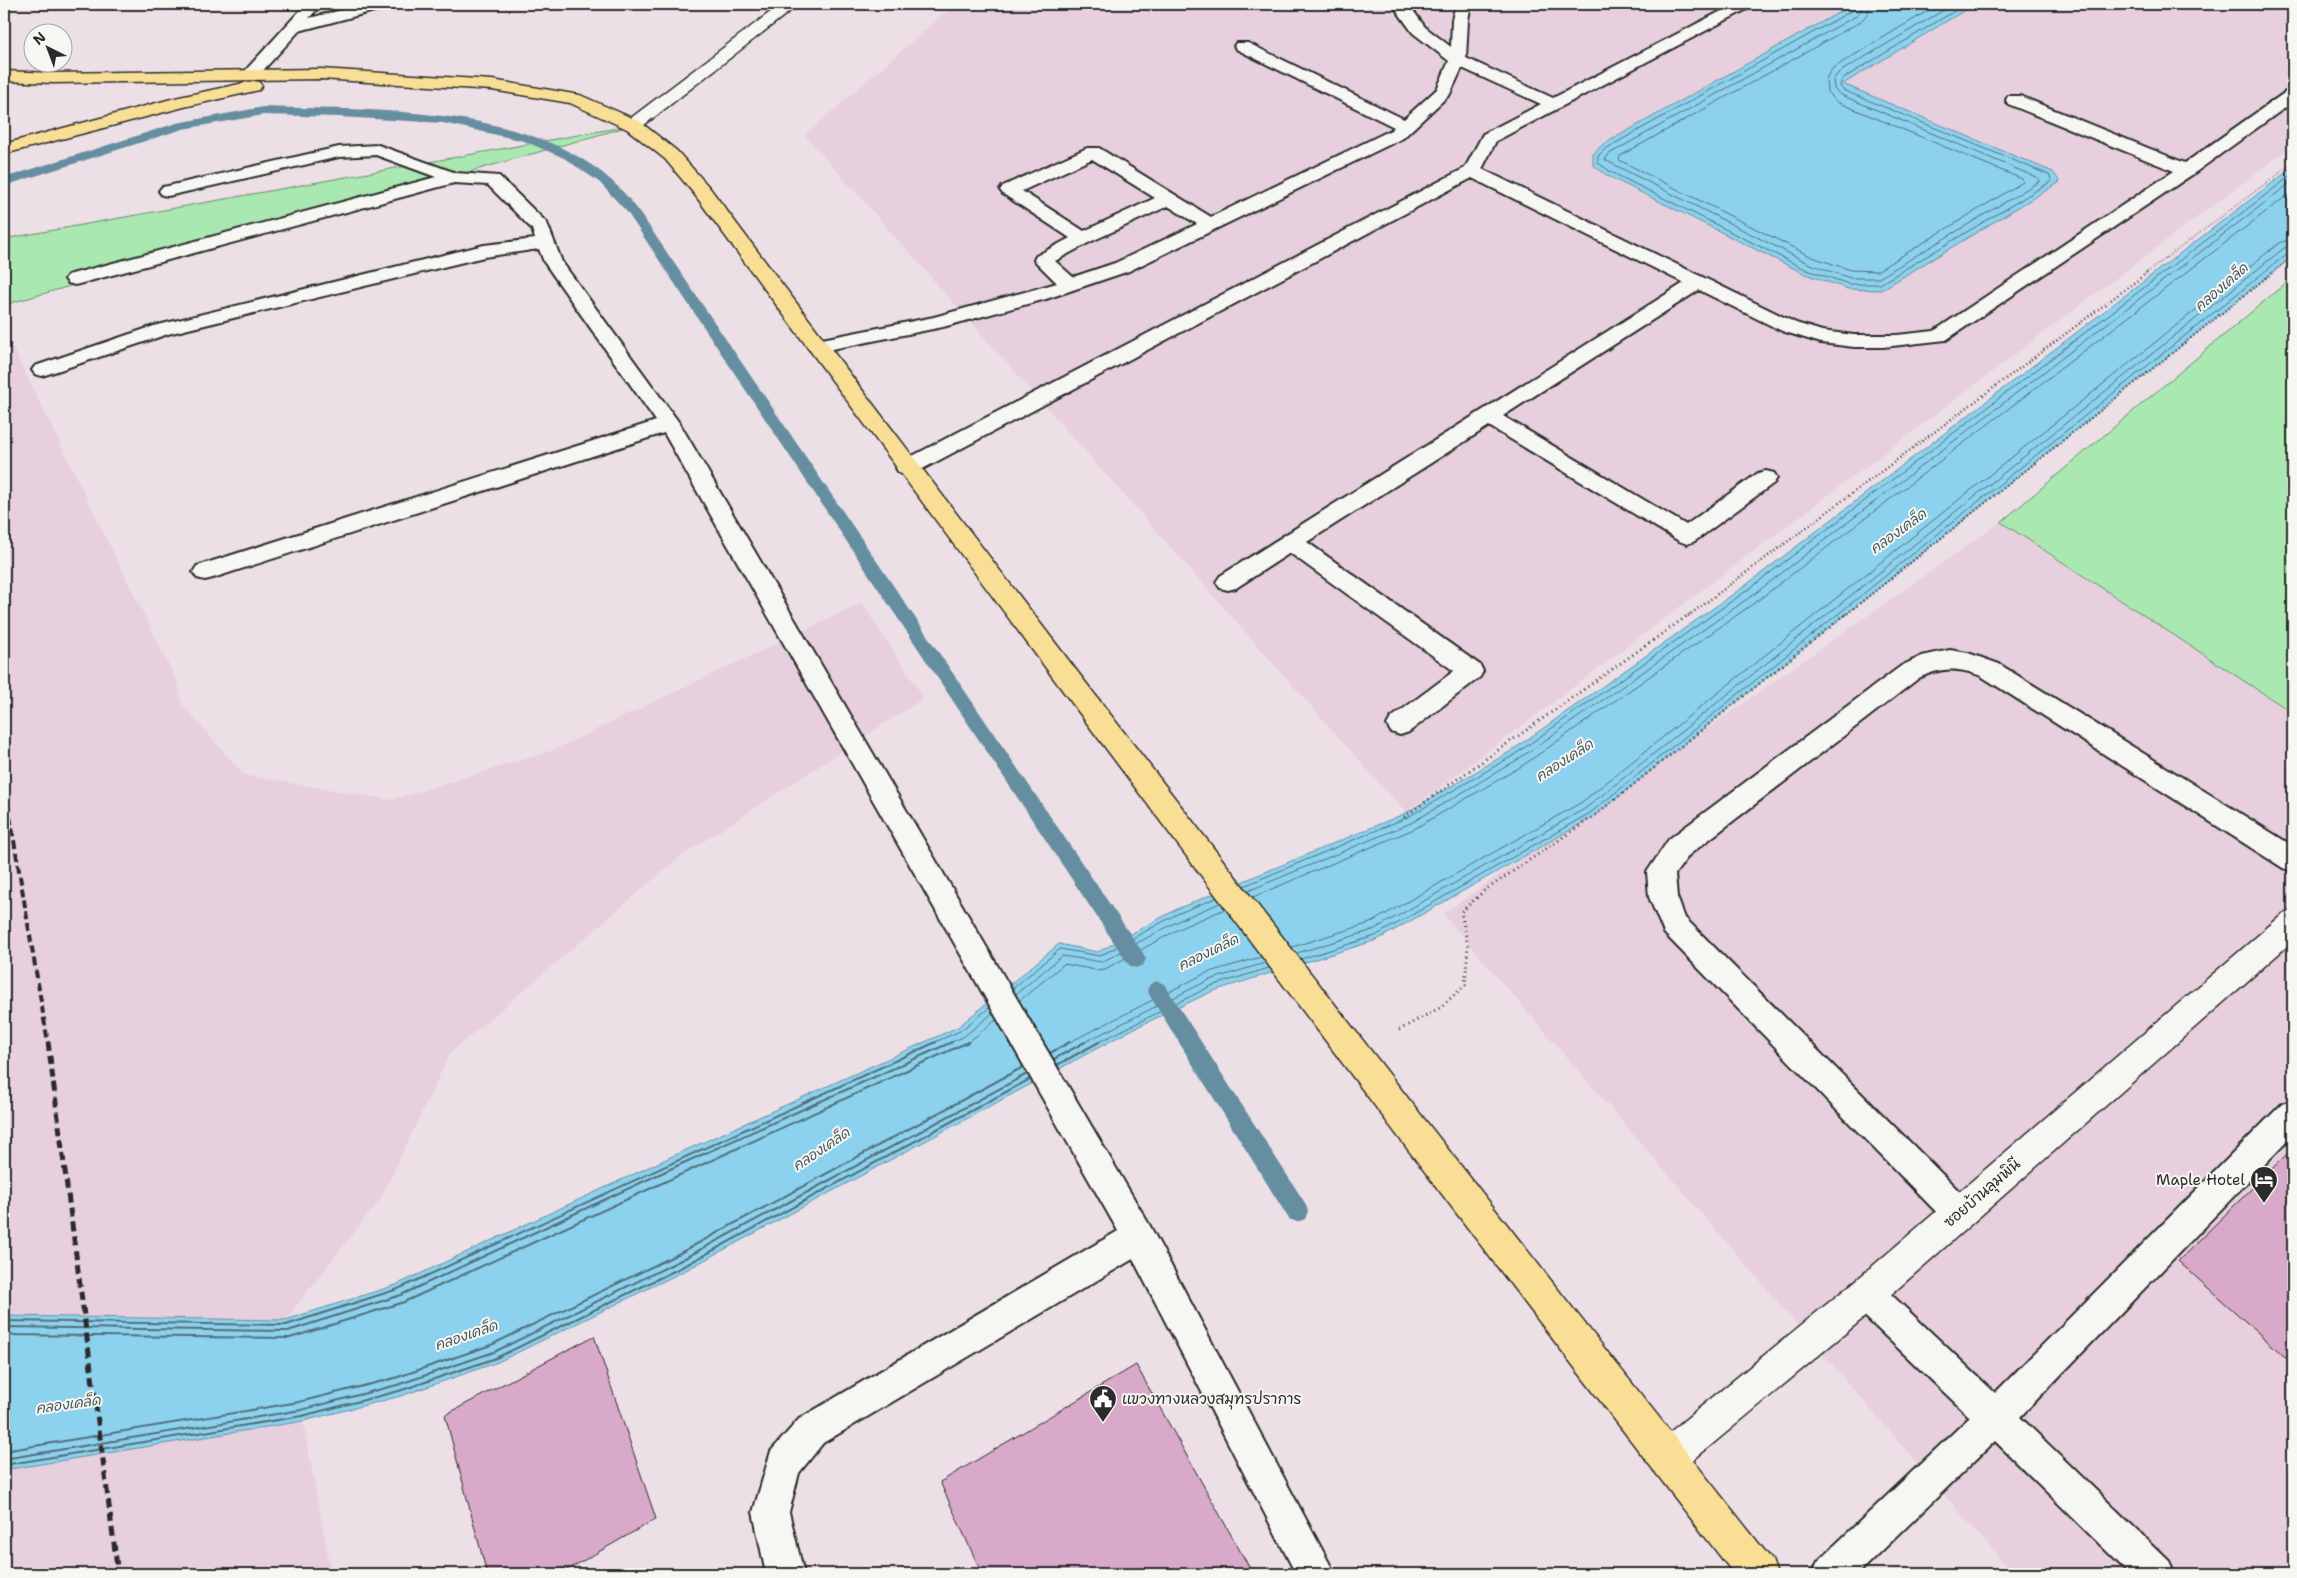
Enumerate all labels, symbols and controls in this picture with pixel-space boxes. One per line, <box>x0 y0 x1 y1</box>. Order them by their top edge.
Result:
north arrow <box>22 22 72 72</box>
text: N <box>29 28 49 49</box>
water label: คลองเคล็ด <box>2190 258 2253 315</box>
water label: คลองเคล็ด <box>1866 504 1931 557</box>
water label: คลองเคล็ด <box>1532 734 1597 785</box>
water label: คลองเคล็ด <box>1175 929 1242 974</box>
water label: คลองเคล็ด <box>789 1123 854 1175</box>
street label: ซอยบ้านลุมพินี <box>1939 1154 2025 1233</box>
hotel icon: Maple Hotel <box>2249 1165 2279 1204</box>
place label: Maple Hotel <box>2156 1170 2245 1190</box>
water label: คลองเคล็ด <box>432 1315 501 1354</box>
public building icon: แขวงทางหลวงสมุทรปราการ <box>1088 1384 1118 1423</box>
place label: แขวงทางหลวงสมุทรปราการ <box>1122 1389 1302 1410</box>
water label: คลองเคล็ด <box>34 1390 103 1417</box>

